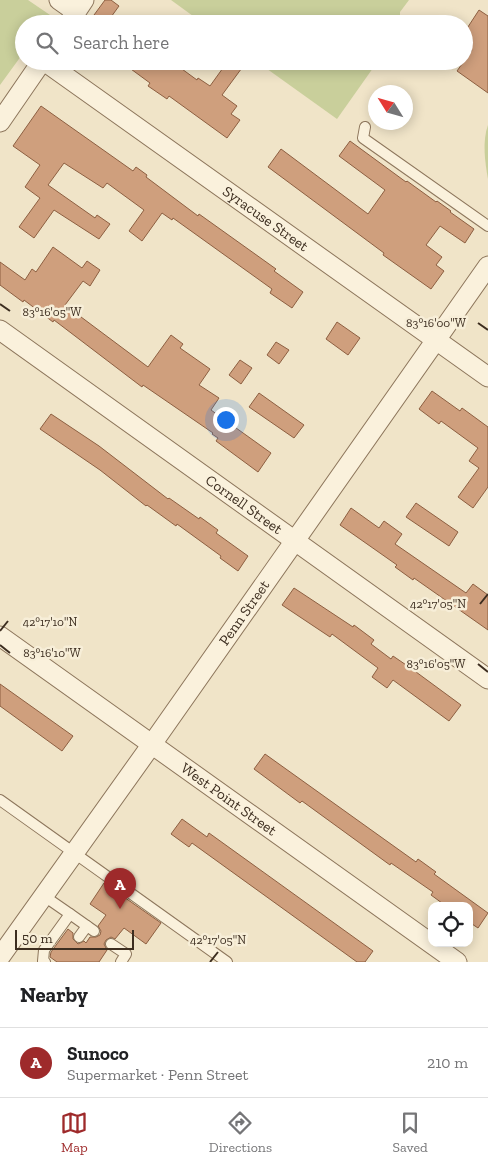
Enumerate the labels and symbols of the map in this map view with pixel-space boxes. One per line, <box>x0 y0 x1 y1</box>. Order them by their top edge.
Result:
north arrow <box>368 85 413 130</box>
street label: Syracuse Street <box>219 182 312 256</box>
text: 83°16'05"W <box>22 305 82 319</box>
text: 83°16'00"W <box>406 316 467 330</box>
your location <box>213 407 239 433</box>
street label: Cornell Street <box>202 471 286 538</box>
street label: Penn Street <box>215 576 274 649</box>
text: 42°17'05"N <box>410 597 466 611</box>
text: 42°17'10"N <box>23 615 77 629</box>
text: 83°16'10"W <box>23 646 82 660</box>
text: 83°16'05"W <box>406 657 466 671</box>
street label: West Point Street <box>177 759 280 840</box>
pin: A <box>104 868 136 909</box>
scale bar <box>15 927 134 950</box>
text: 42°17'05"N <box>190 933 246 947</box>

